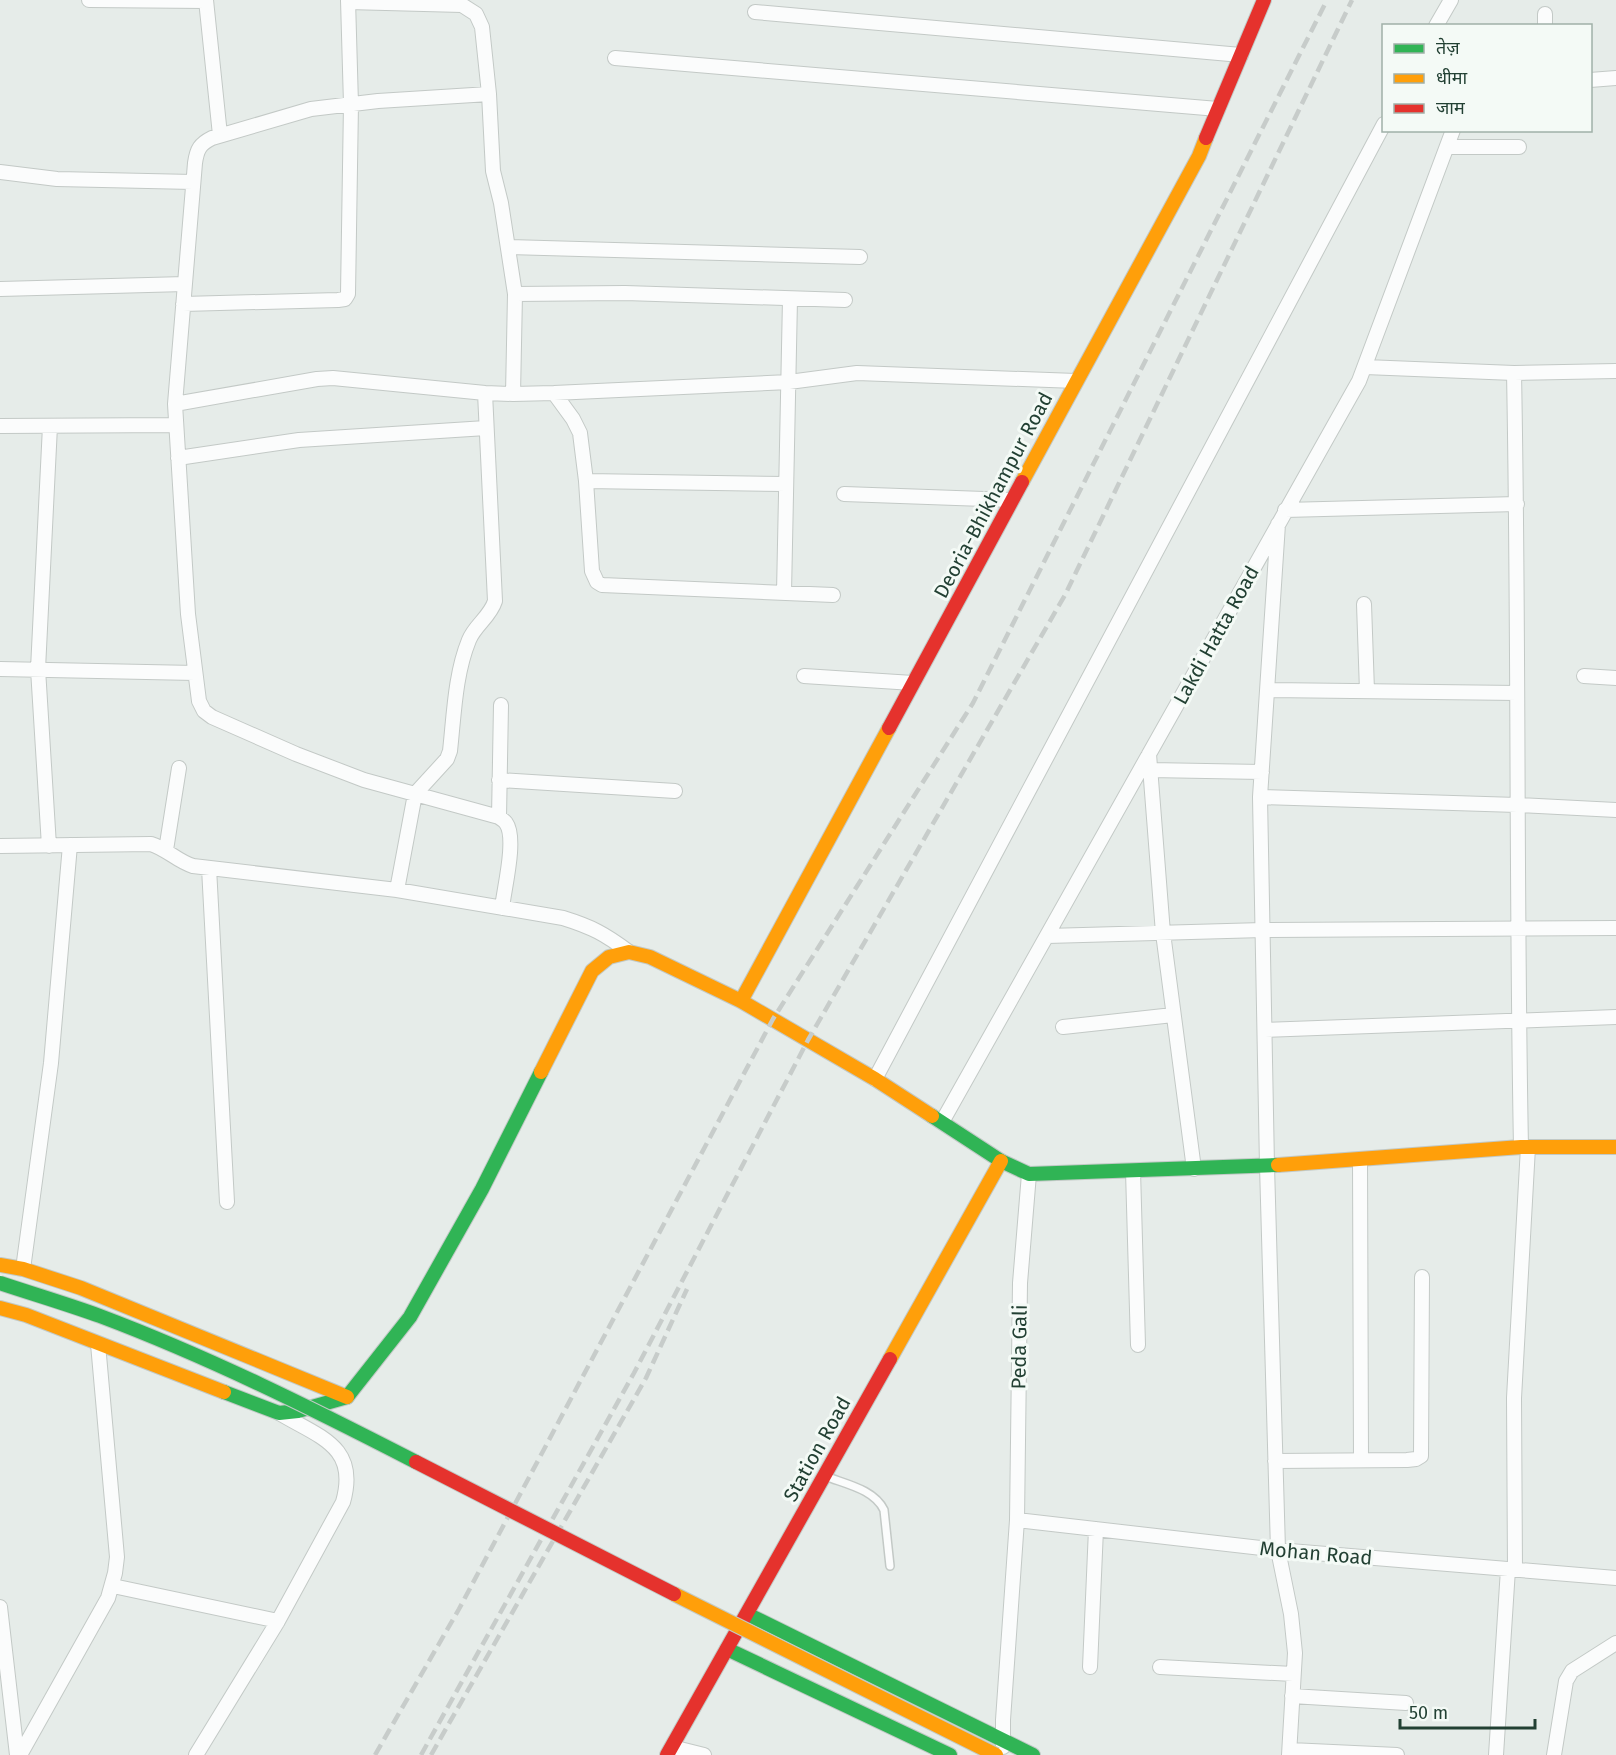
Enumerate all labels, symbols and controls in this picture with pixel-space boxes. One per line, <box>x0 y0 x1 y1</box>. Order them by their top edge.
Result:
legend <box>1382 24 1592 132</box>
text: तेज़ <box>1436 37 1460 59</box>
text: धीमा <box>1436 67 1467 89</box>
text: जाम <box>1436 97 1466 119</box>
street label: Deoria-Bhikhampur Road <box>928 388 1058 602</box>
street label: Lakdi Hatta Road <box>1168 562 1264 708</box>
street label: Peda Gali <box>1006 1304 1032 1390</box>
street label: Station Road <box>778 1392 856 1506</box>
street label: Mohan Road <box>1259 1536 1373 1570</box>
scale bar <box>1400 1692 1535 1730</box>
text: 50 m <box>1409 1702 1448 1724</box>

